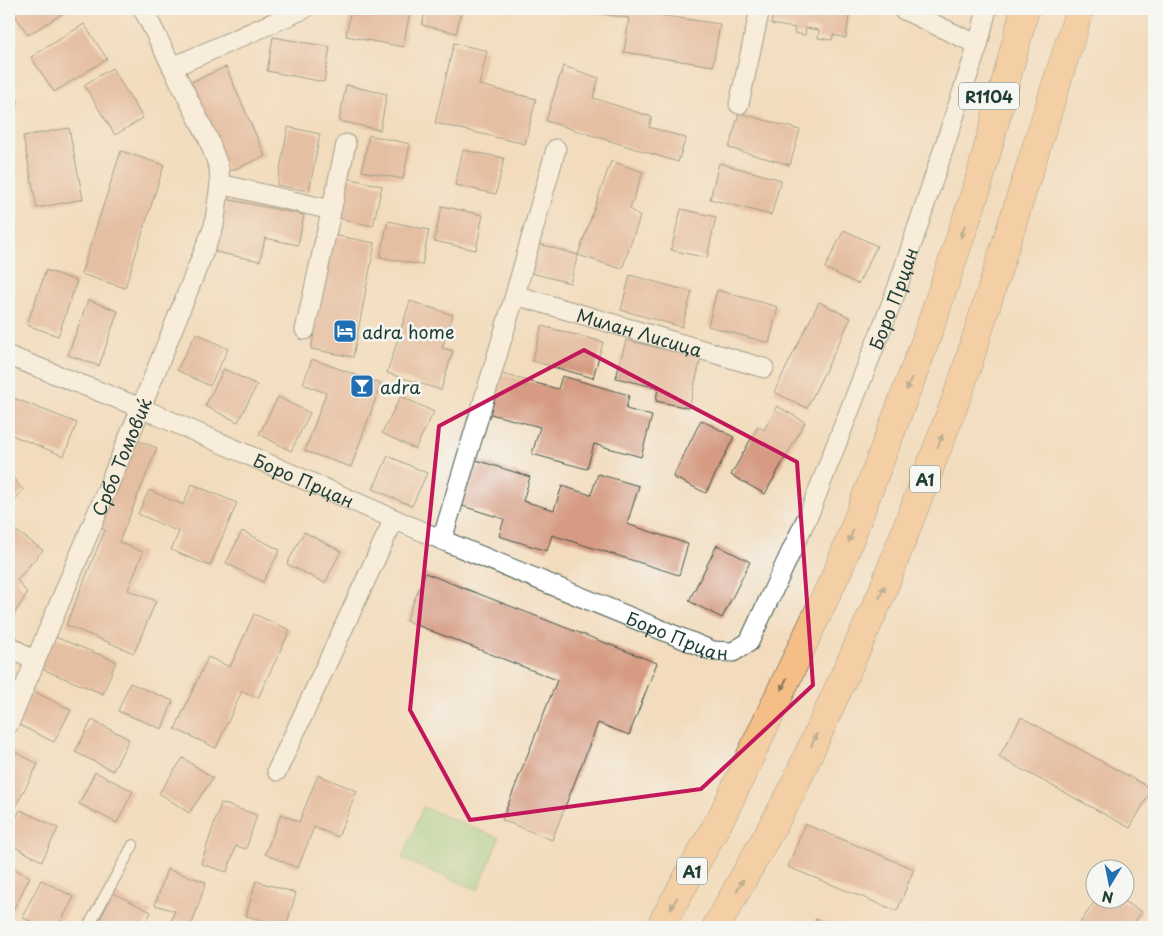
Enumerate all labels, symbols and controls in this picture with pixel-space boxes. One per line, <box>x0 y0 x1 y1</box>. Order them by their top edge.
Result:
road number: R1104 <box>959 82 1019 110</box>
one-way arrow <box>958 224 966 239</box>
street label: Боро Прцан <box>861 244 923 353</box>
street label: Милан Лисица <box>574 300 706 363</box>
hotel icon: adra home <box>332 318 358 344</box>
place label: adra home <box>362 318 455 345</box>
bar icon: adra <box>349 373 375 399</box>
place label: adra <box>380 373 421 400</box>
one-way arrow <box>905 377 912 392</box>
street label: Србо Томовиќ <box>84 393 158 520</box>
one-way arrow <box>936 433 944 448</box>
street label: Боро Прцан <box>250 446 359 513</box>
road number: A1 <box>910 466 940 492</box>
one-way arrow <box>847 529 855 544</box>
one-way arrow <box>878 585 886 600</box>
street label: Боро Прцан <box>623 604 729 665</box>
one-way arrow <box>780 677 788 691</box>
one-way arrow <box>811 733 819 747</box>
road number: A1 <box>677 858 707 884</box>
north arrow <box>1086 858 1136 908</box>
one-way arrow <box>736 877 744 892</box>
text: N <box>1100 886 1115 909</box>
one-way arrow <box>670 895 678 910</box>

